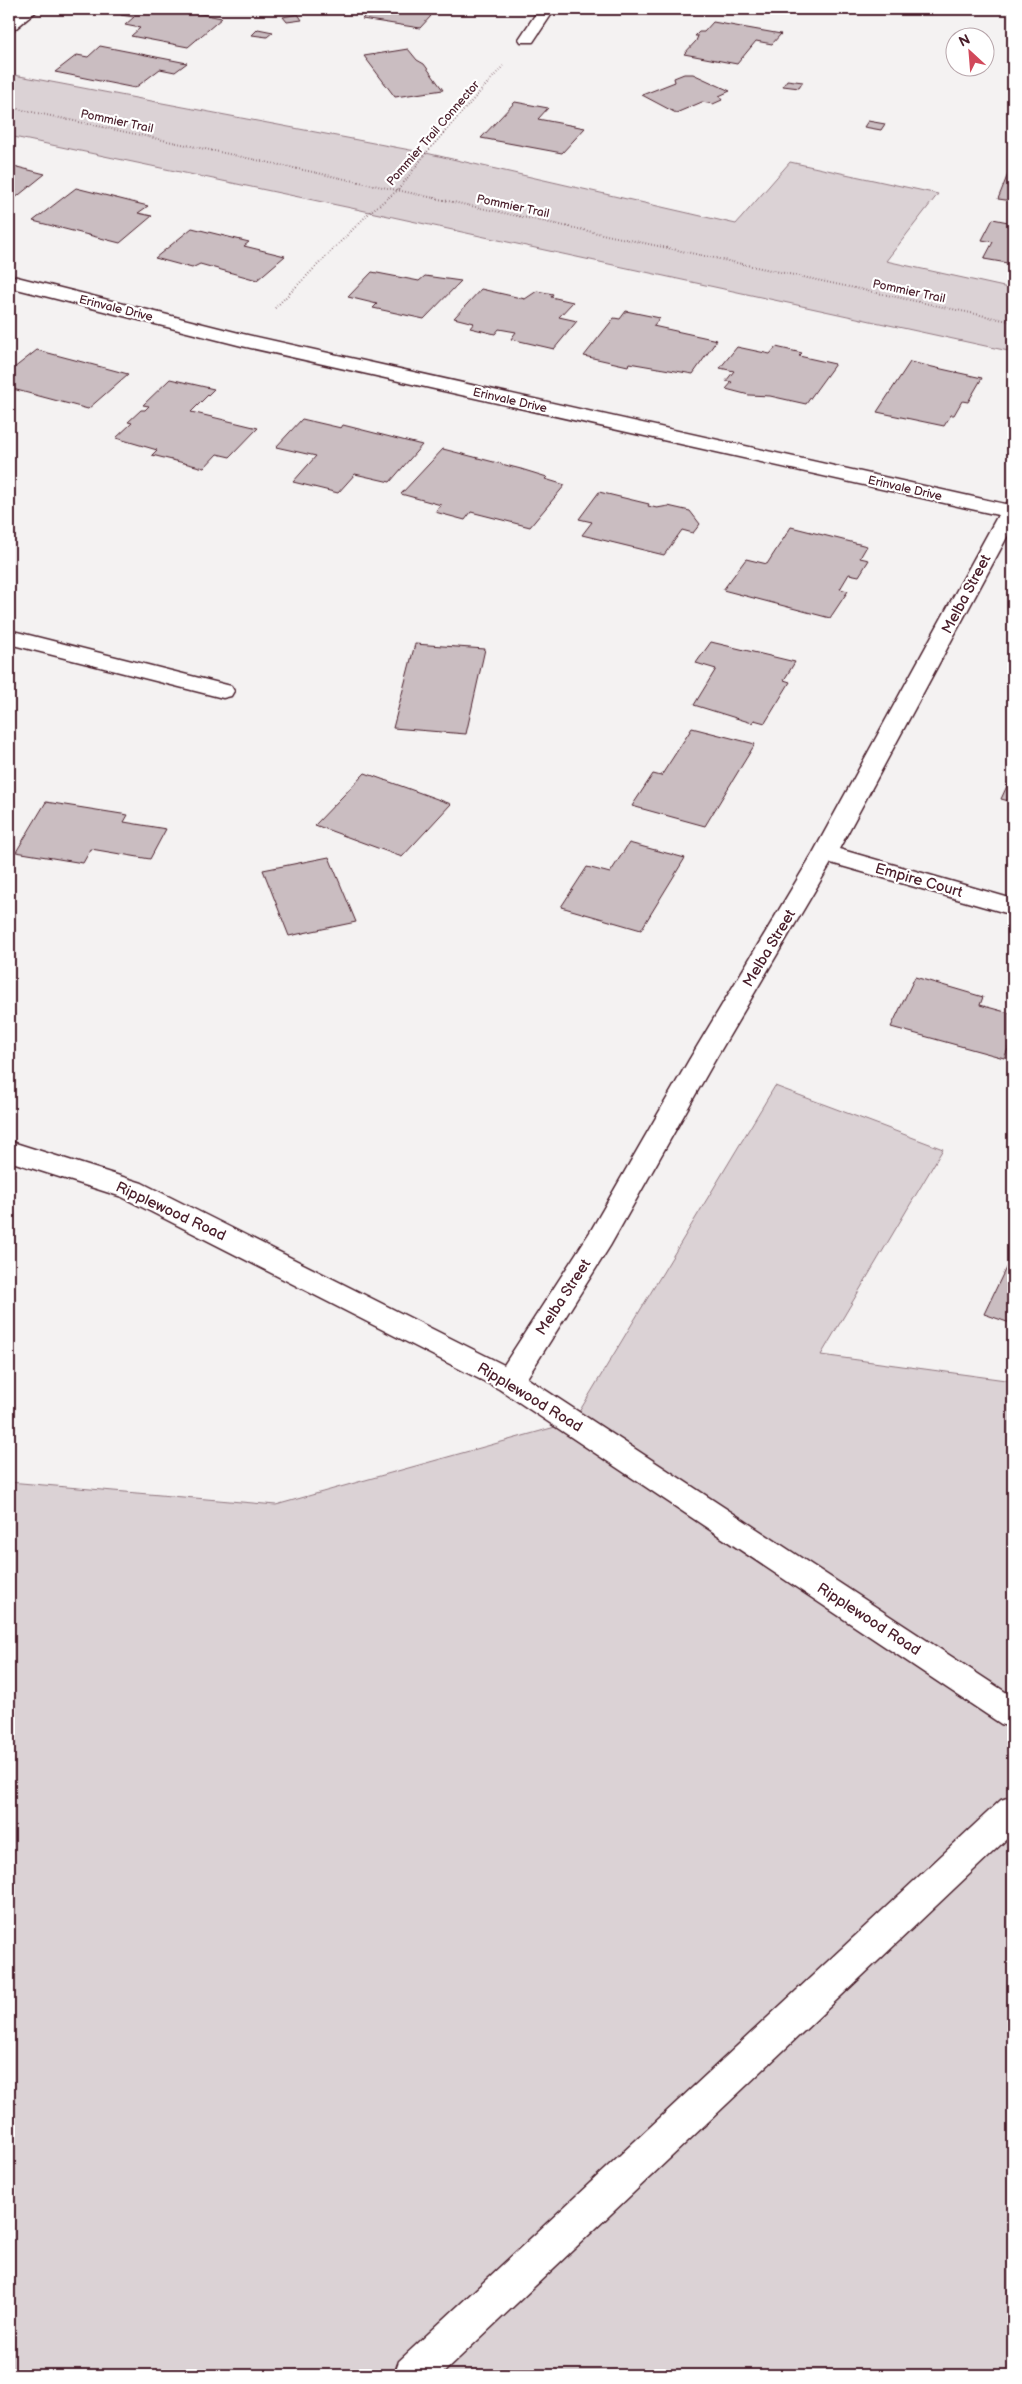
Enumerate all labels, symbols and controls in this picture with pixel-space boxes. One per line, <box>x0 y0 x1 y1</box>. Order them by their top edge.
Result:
north arrow <box>944 28 994 78</box>
text: N <box>956 31 973 51</box>
street label: Pommier Trail Connector <box>384 77 483 189</box>
street label: Pommier Trail <box>79 106 155 137</box>
street label: Pommier Trail <box>475 191 551 222</box>
street label: Pommier Trail <box>871 276 947 307</box>
street label: Erinvale Drive <box>77 292 154 325</box>
street label: Erinvale Drive <box>471 385 548 416</box>
street label: Erinvale Drive <box>866 473 943 504</box>
street label: Melba Street <box>938 551 995 637</box>
street label: Empire Court <box>873 859 965 902</box>
street label: Melba Street <box>739 906 800 990</box>
street label: Ripplewood Road <box>113 1178 229 1245</box>
street label: Melba Street <box>532 1255 595 1339</box>
street label: Ripplewood Road <box>474 1358 586 1436</box>
street label: Ripplewood Road <box>813 1579 924 1660</box>

